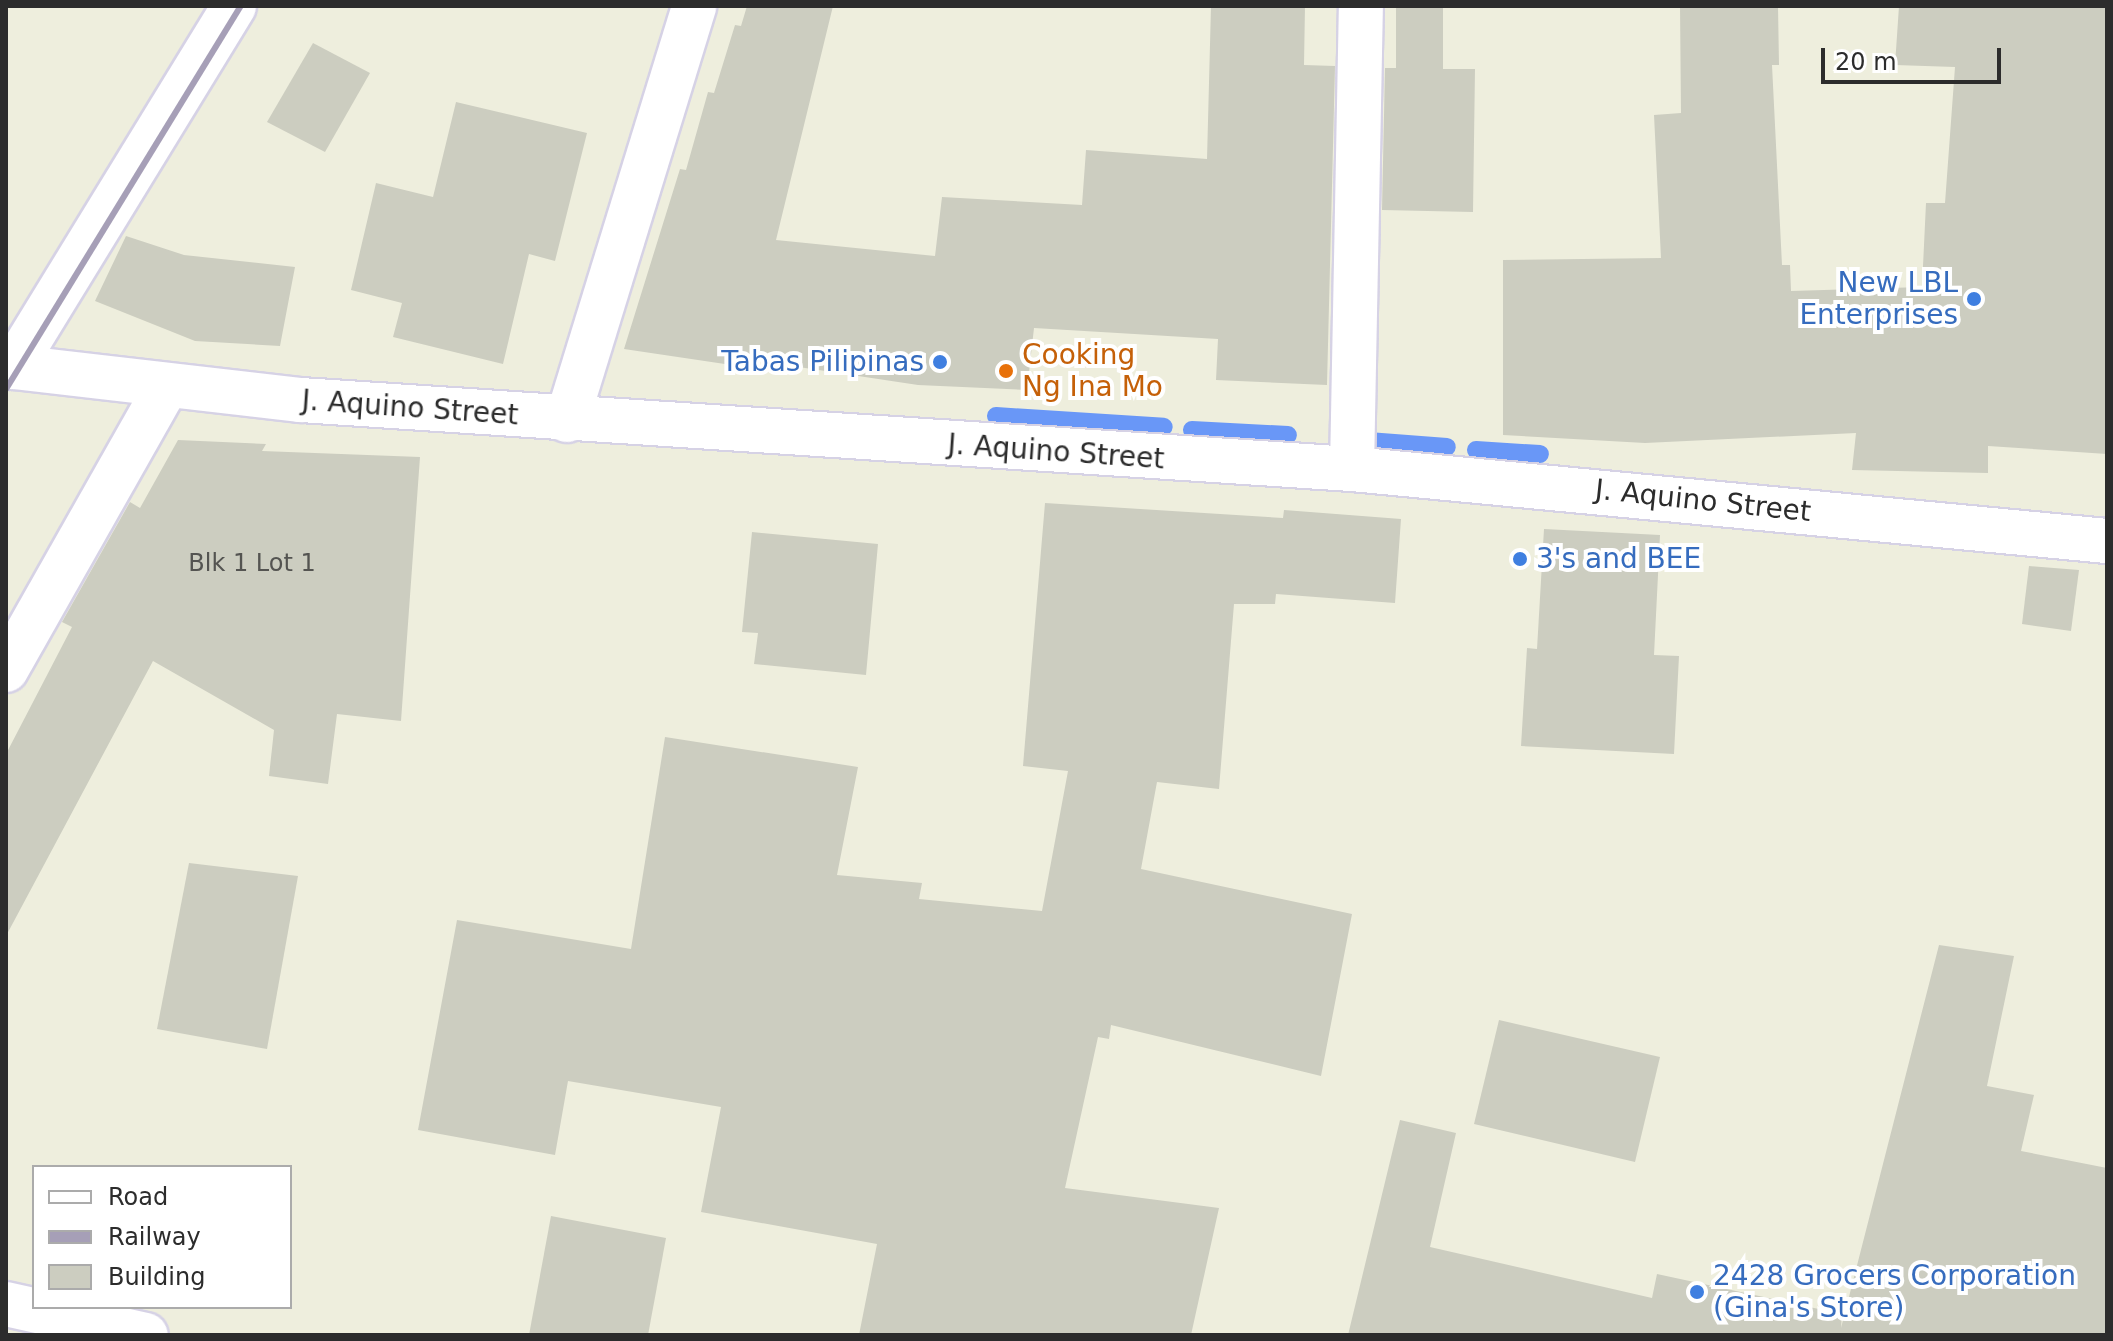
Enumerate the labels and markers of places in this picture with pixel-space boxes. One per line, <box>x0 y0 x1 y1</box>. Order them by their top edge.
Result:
place label: New LBL Enterprises <box>1799 266 1958 332</box>
marker: New LBL Enterprises <box>1965 290 1983 308</box>
place label: Cooking Ng Ina Mo <box>1022 338 1163 404</box>
place label: Tabas Pilipinas <box>721 345 924 379</box>
marker: Tabas Pilipinas <box>931 353 949 371</box>
marker: Cooking Ng Ina Mo <box>997 362 1015 380</box>
place label: 3's and BEE <box>1536 542 1701 576</box>
marker: 3's and BEE <box>1511 550 1529 568</box>
place label: 2428 Grocers Corporation (Gina's Store) <box>1713 1259 2076 1325</box>
marker: 2428 Grocers Corporation (Gina's Store) <box>1688 1283 1706 1301</box>

